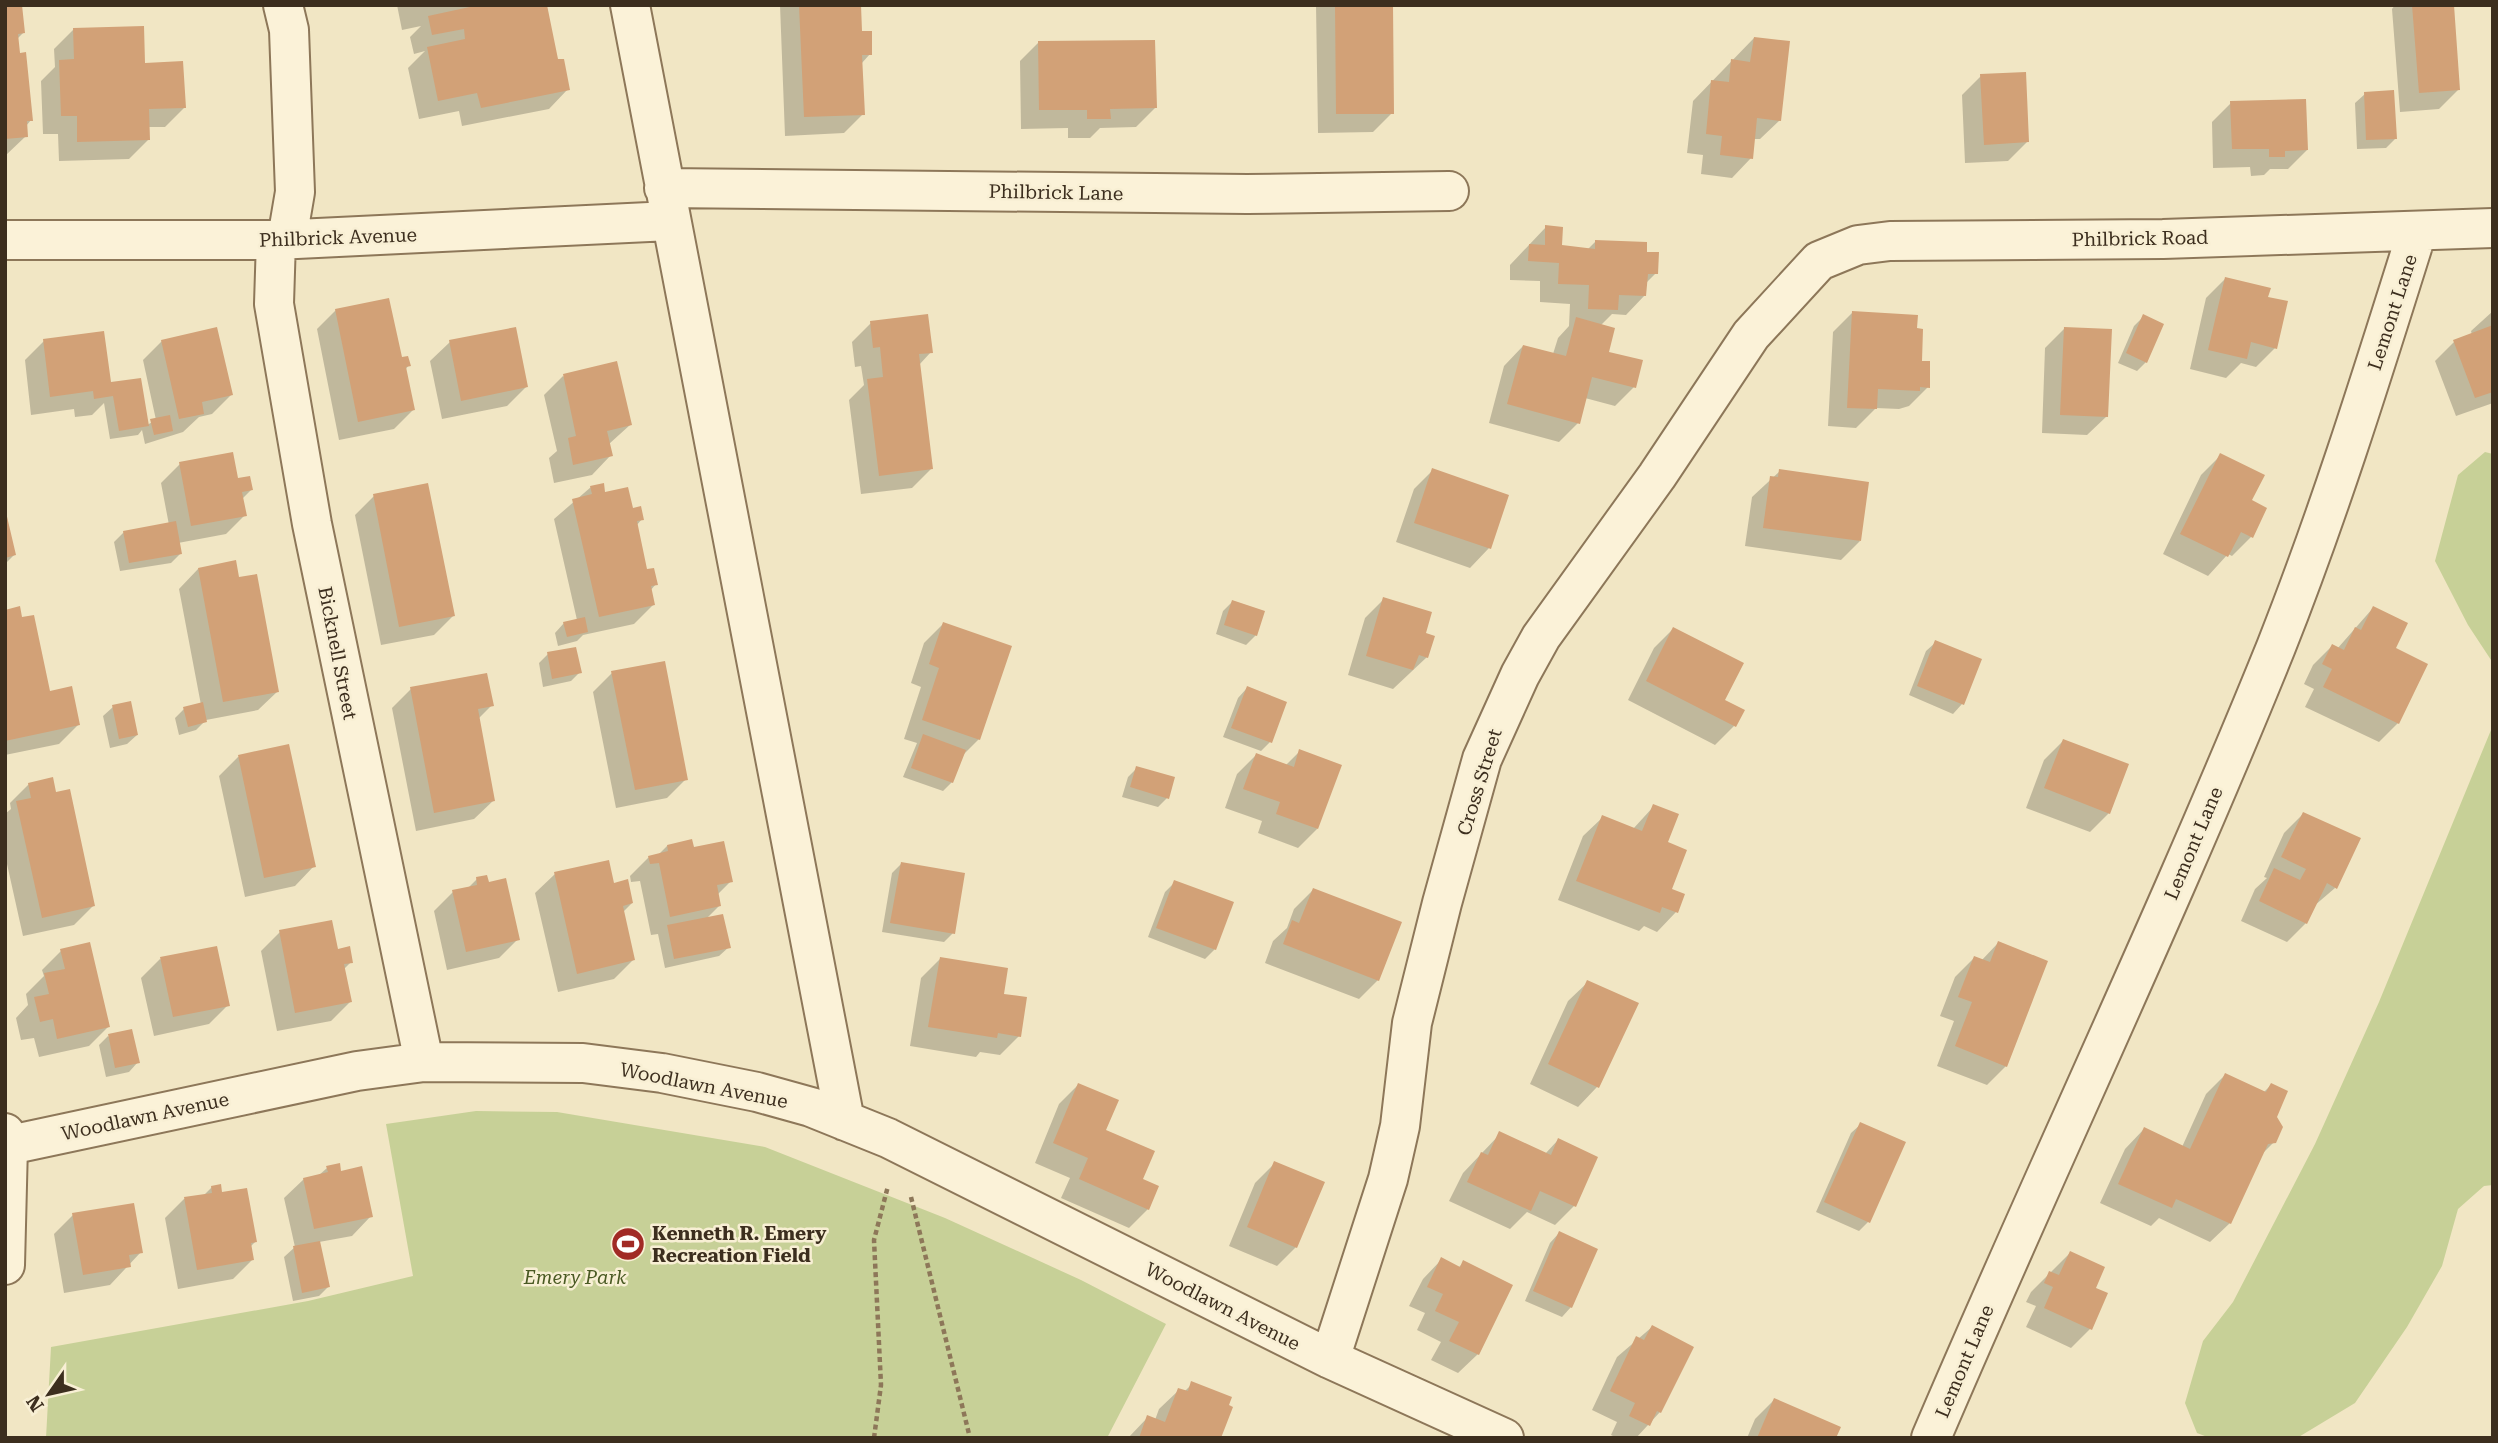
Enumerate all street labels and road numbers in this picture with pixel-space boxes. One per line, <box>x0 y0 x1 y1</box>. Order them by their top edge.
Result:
street label: Philbrick Lane <box>988 180 1124 205</box>
street label: Philbrick Avenue <box>259 223 417 252</box>
street label: Philbrick Road <box>2072 226 2208 251</box>
street label: Lemont Lane <box>2363 251 2422 373</box>
street label: Bicknell Street <box>313 585 362 722</box>
street label: Cross Street <box>1452 726 1507 838</box>
street label: Lemont Lane <box>2159 783 2228 903</box>
street label: Woodlawn Avenue <box>618 1058 790 1113</box>
street label: Woodlawn Avenue <box>59 1087 231 1145</box>
street label: Woodlawn Avenue <box>1142 1257 1304 1355</box>
street label: Lemont Lane <box>1930 1301 1999 1421</box>

